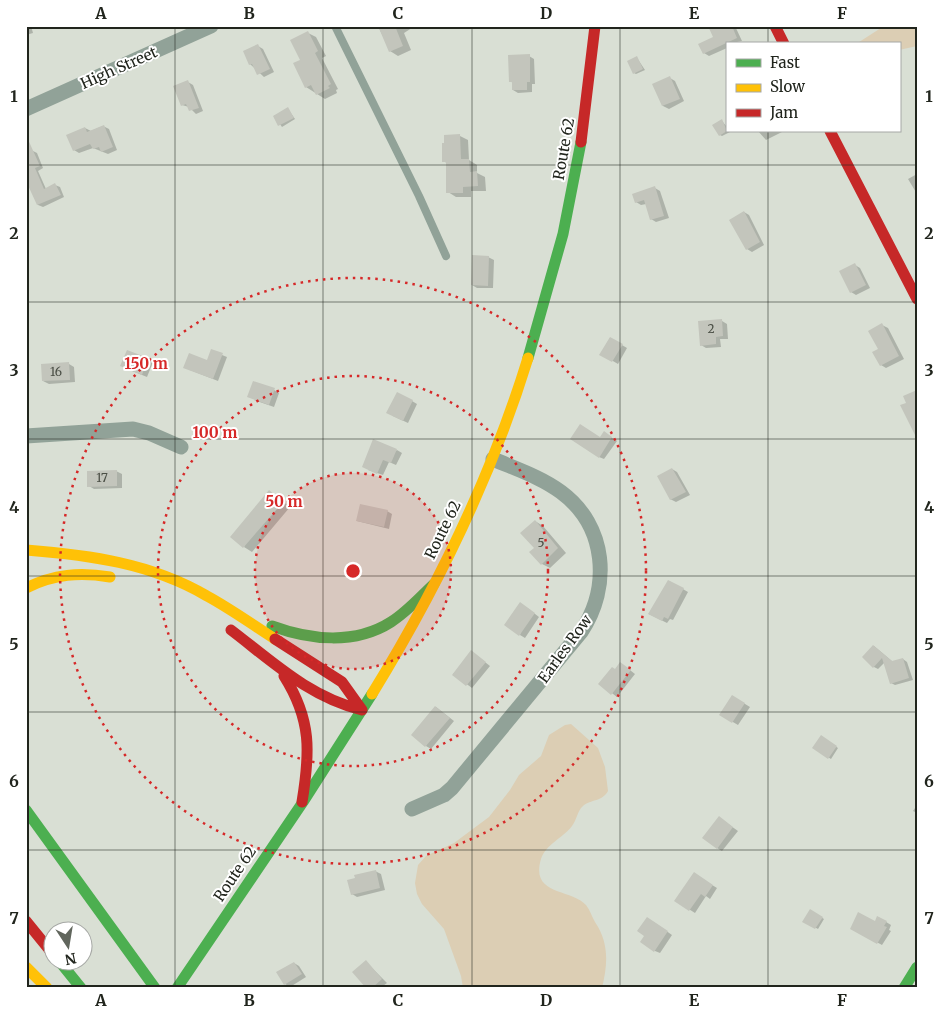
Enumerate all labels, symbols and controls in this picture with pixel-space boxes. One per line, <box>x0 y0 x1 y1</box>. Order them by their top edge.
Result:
text: A <box>94 3 107 23</box>
text: B <box>243 3 255 23</box>
text: C <box>393 3 403 23</box>
text: D <box>540 3 552 23</box>
text: E <box>689 3 700 23</box>
text: F <box>837 3 847 23</box>
street label: High Street <box>78 42 160 93</box>
legend <box>726 42 900 132</box>
text: Fast <box>770 53 800 72</box>
text: Slow <box>770 77 805 96</box>
text: 1 <box>10 86 18 106</box>
text: 1 <box>925 86 933 106</box>
text: Jam <box>769 103 798 122</box>
street label: Route 62 <box>549 116 578 181</box>
text: 2 <box>9 223 19 243</box>
text: 2 <box>924 223 934 243</box>
house number: 2 <box>707 321 715 336</box>
text: 150 m <box>124 354 168 373</box>
text: 3 <box>9 360 19 380</box>
text: 3 <box>924 360 934 380</box>
house number: 16 <box>50 364 62 379</box>
text: 100 m <box>193 423 237 442</box>
house number: 17 <box>96 470 108 485</box>
text: 50 m <box>265 492 303 511</box>
text: 4 <box>9 497 19 517</box>
street label: Route 62 <box>420 497 465 562</box>
text: 4 <box>924 497 934 517</box>
house number: 5 <box>537 535 545 550</box>
centre of rings <box>344 562 362 580</box>
street label: Earles Row <box>533 611 596 687</box>
text: 5 <box>9 634 19 654</box>
text: 5 <box>924 634 934 654</box>
text: 6 <box>9 771 19 791</box>
text: 6 <box>924 771 934 791</box>
street label: Route 62 <box>209 842 260 905</box>
text: 7 <box>9 908 19 928</box>
text: 7 <box>924 908 934 928</box>
north arrow <box>42 922 92 972</box>
text: N <box>63 949 78 969</box>
text: A <box>94 990 107 1010</box>
text: B <box>243 990 255 1010</box>
text: C <box>393 990 403 1010</box>
text: D <box>540 990 552 1010</box>
text: E <box>689 990 700 1010</box>
text: F <box>837 990 847 1010</box>

